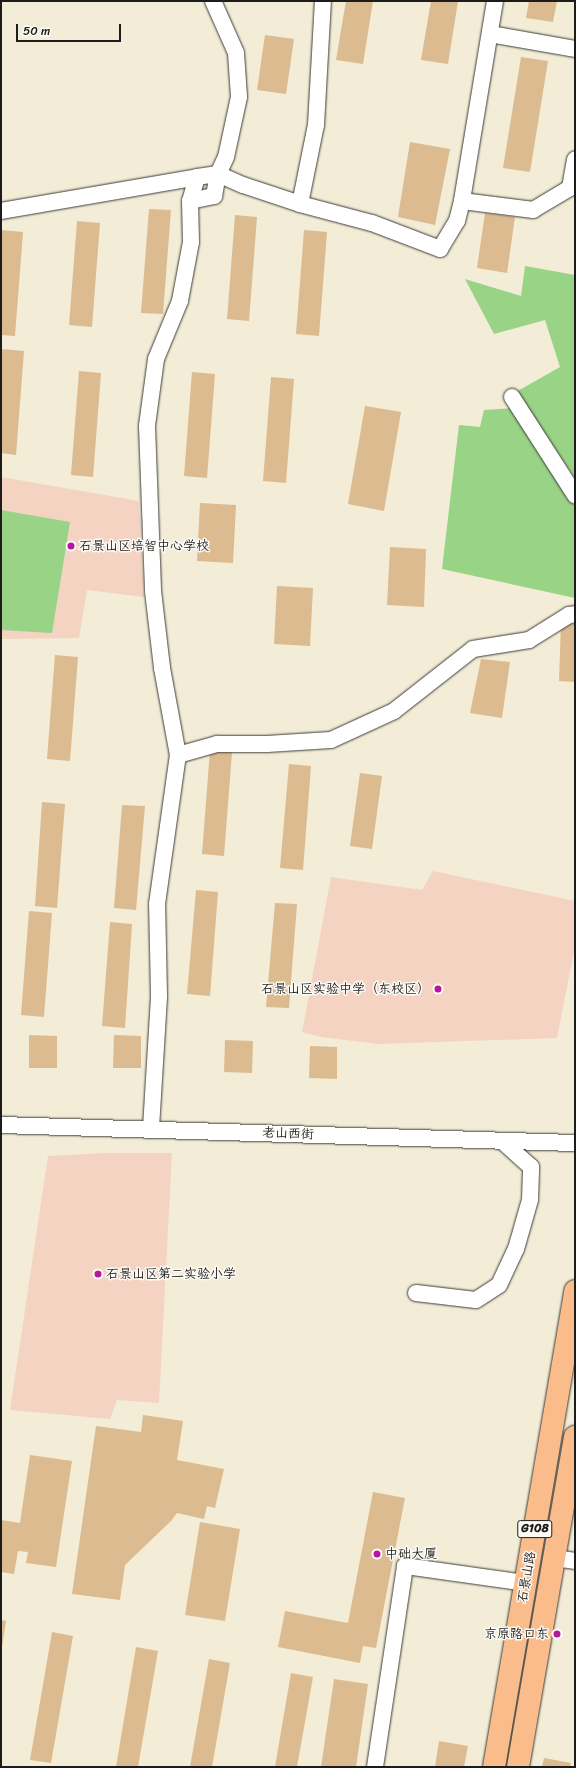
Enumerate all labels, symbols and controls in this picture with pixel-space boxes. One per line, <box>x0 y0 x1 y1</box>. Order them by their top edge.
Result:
scale bar <box>18 16 123 42</box>
text: 50 m <box>23 20 50 42</box>
place label: 石景山区培智中心学校 <box>79 538 209 554</box>
marker: 石景山区培智中心学校 <box>66 541 76 551</box>
place label: 石景山区实验中学（东校区） <box>261 981 430 997</box>
marker: 石景山区实验中学（东校区） <box>433 984 443 994</box>
street label: 老山西街 <box>262 1125 314 1143</box>
place label: 石景山区第二实验小学 <box>106 1266 236 1282</box>
marker: 石景山区第二实验小学 <box>93 1269 103 1279</box>
road number: G108 <box>517 1519 553 1539</box>
place label: 中础大厦 <box>385 1546 437 1562</box>
marker: 中础大厦 <box>372 1549 382 1559</box>
street label: 石景山路 <box>515 1550 539 1604</box>
place label: 京原路口东 <box>484 1626 549 1642</box>
marker: 京原路口东 <box>552 1629 562 1639</box>

